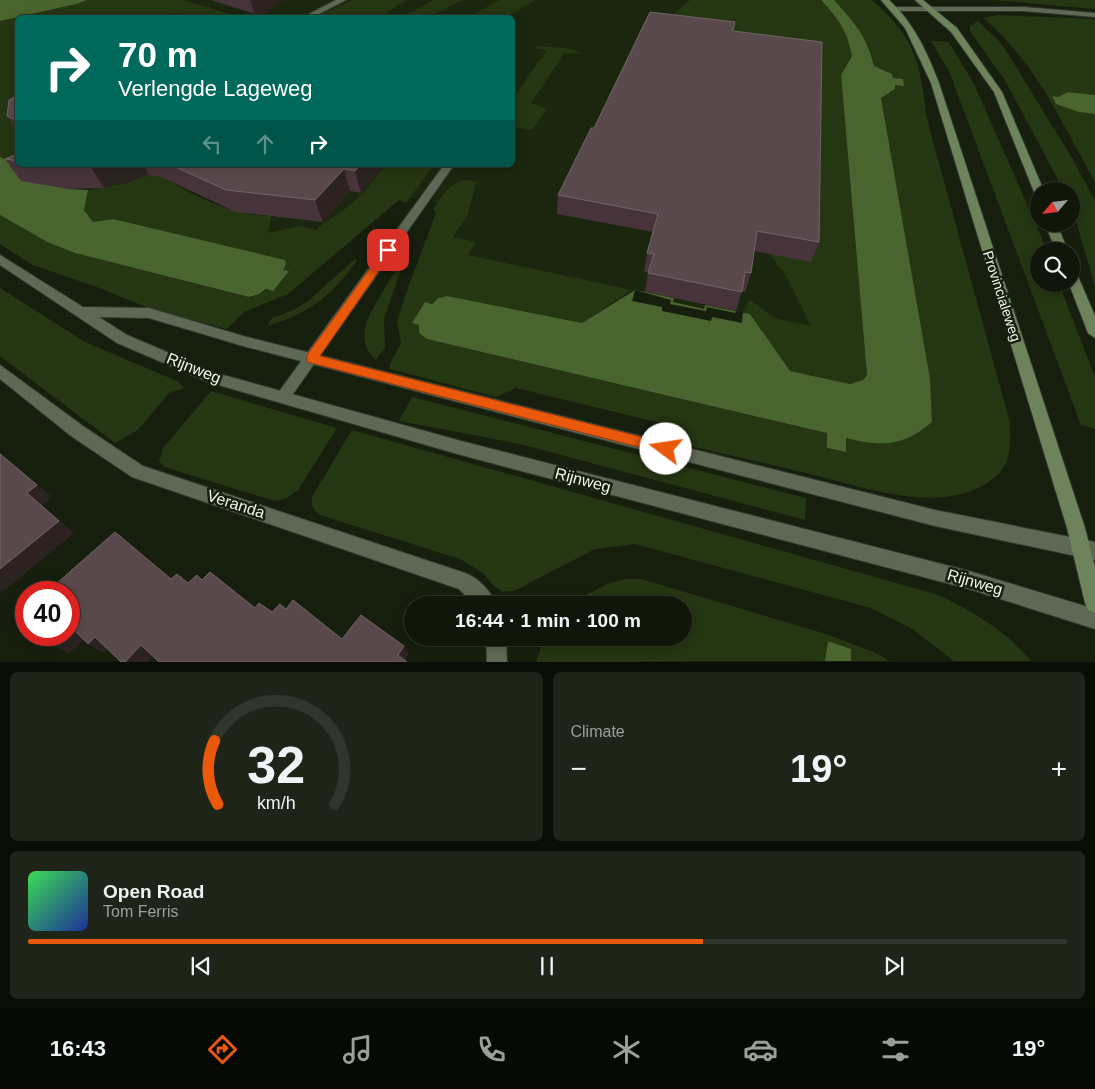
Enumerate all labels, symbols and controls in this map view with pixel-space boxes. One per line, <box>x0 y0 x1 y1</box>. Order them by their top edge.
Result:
icon: right <box>35 35 100 100</box>
text: 70 m <box>118 35 198 74</box>
text: Verlengde Lageweg <box>118 76 313 101</box>
icon: left <box>198 130 226 158</box>
icon: ahead <box>251 130 279 158</box>
icon: right <box>304 130 332 158</box>
north arrow <box>1030 182 1080 232</box>
map controls <box>1030 182 1080 292</box>
pin <box>367 229 409 271</box>
icon: arrive <box>374 236 402 264</box>
button: search <box>1030 242 1080 292</box>
street label: Provincialeweg <box>980 249 1024 343</box>
street label: Rijnweg <box>164 349 224 387</box>
position arrow <box>639 422 691 474</box>
street label: Rijnweg <box>553 464 613 496</box>
street label: Veranda <box>205 487 267 521</box>
street label: Rijnweg <box>945 566 1005 598</box>
speed limit sign: 40 <box>15 581 80 646</box>
text: 16:44 · 1 min · 100 m <box>455 610 641 631</box>
text: Climate <box>571 723 625 740</box>
text: 32 <box>247 736 305 794</box>
text: 19° <box>790 748 847 790</box>
text: − <box>571 753 587 784</box>
text: + <box>1051 753 1067 784</box>
text: km/h <box>257 793 296 813</box>
text: Open Road <box>103 881 204 902</box>
text: Tom Ferris <box>103 903 179 920</box>
icon: previous <box>187 952 215 980</box>
icon: pause <box>533 952 561 980</box>
icon: next <box>880 952 908 980</box>
icon: directions <box>205 1032 240 1067</box>
icon: music <box>340 1032 375 1067</box>
icon: phone <box>474 1032 509 1067</box>
icon: climate <box>609 1032 644 1067</box>
icon: car <box>743 1032 778 1067</box>
icon: filters <box>878 1032 913 1067</box>
text: 16:43 <box>50 1036 106 1061</box>
text: 19° <box>1012 1036 1045 1061</box>

